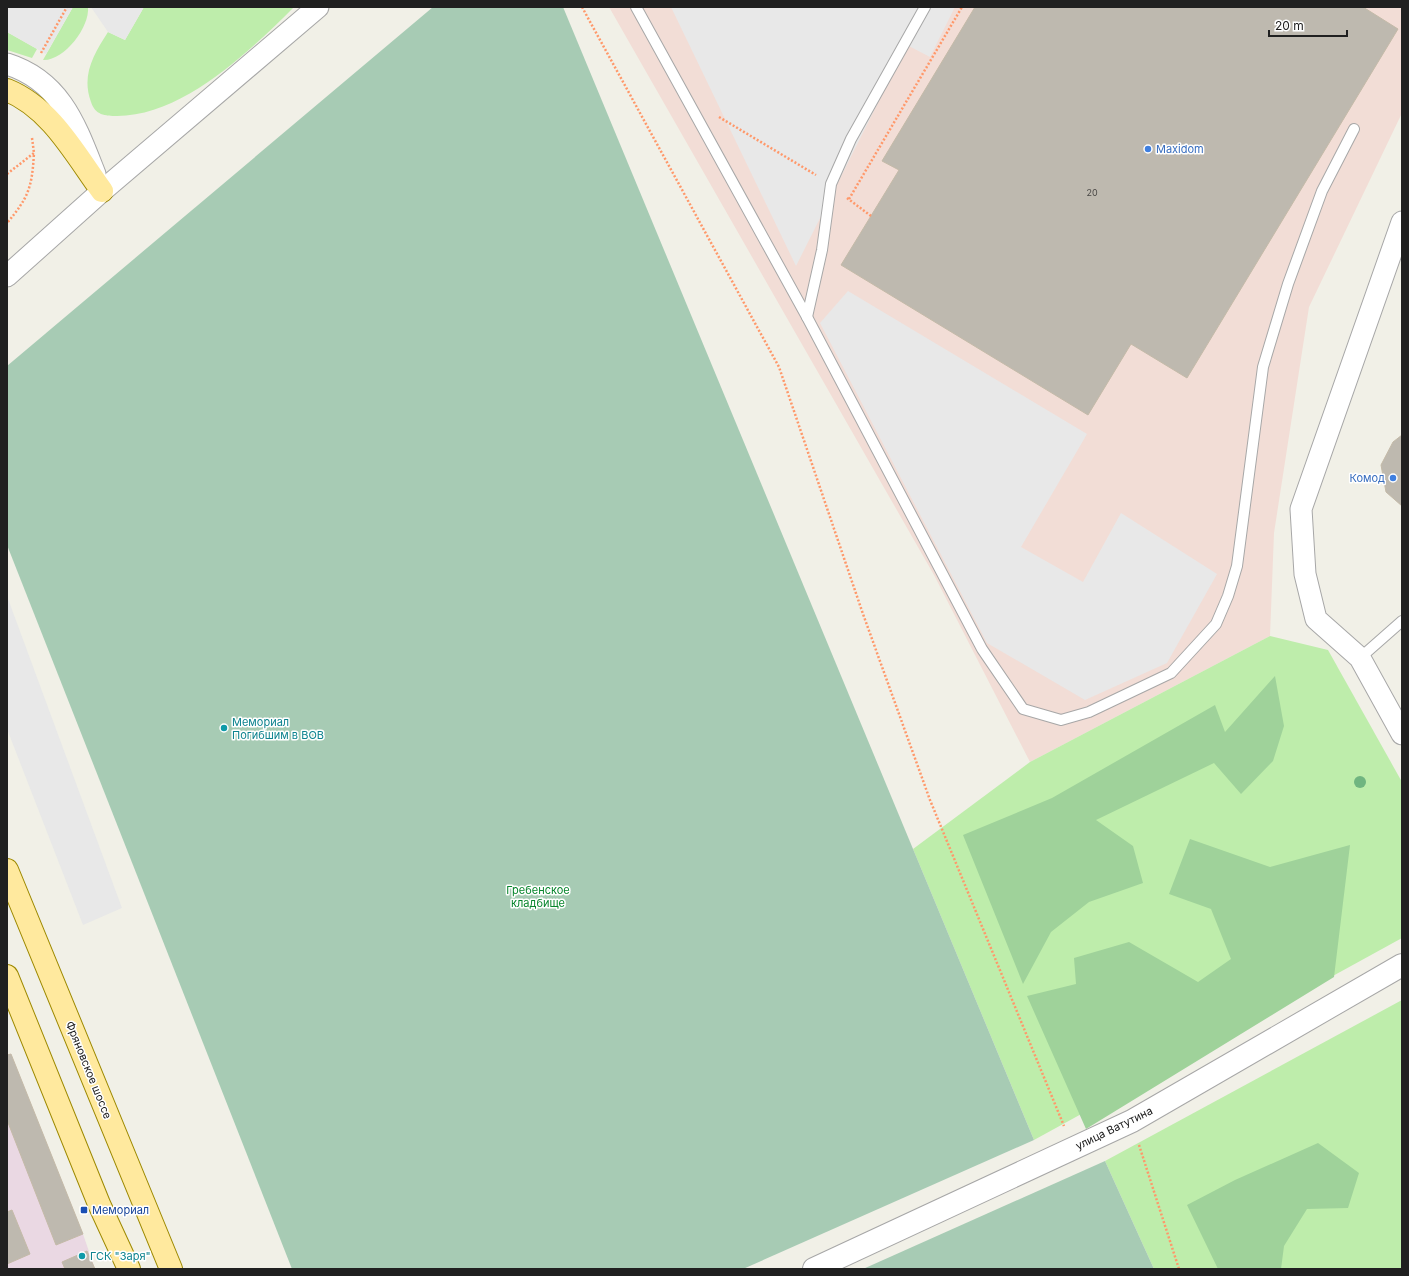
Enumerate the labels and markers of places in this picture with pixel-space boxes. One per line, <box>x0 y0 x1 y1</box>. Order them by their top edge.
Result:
place label: Maxidom <box>1156 142 1204 156</box>
marker: Maxidom <box>1143 144 1153 154</box>
place label: Комод <box>1349 471 1385 485</box>
marker: Комод <box>1388 473 1398 483</box>
place label: Мемориал Погибшим в ВОВ <box>232 715 324 742</box>
marker: Мемориал Погибшим в ВОВ <box>219 723 229 733</box>
place label: Мемориал <box>92 1203 149 1217</box>
marker: Мемориал <box>79 1205 89 1215</box>
place label: ГСК "Заря" <box>90 1249 151 1263</box>
marker: ГСК "Заря" <box>77 1251 87 1261</box>

